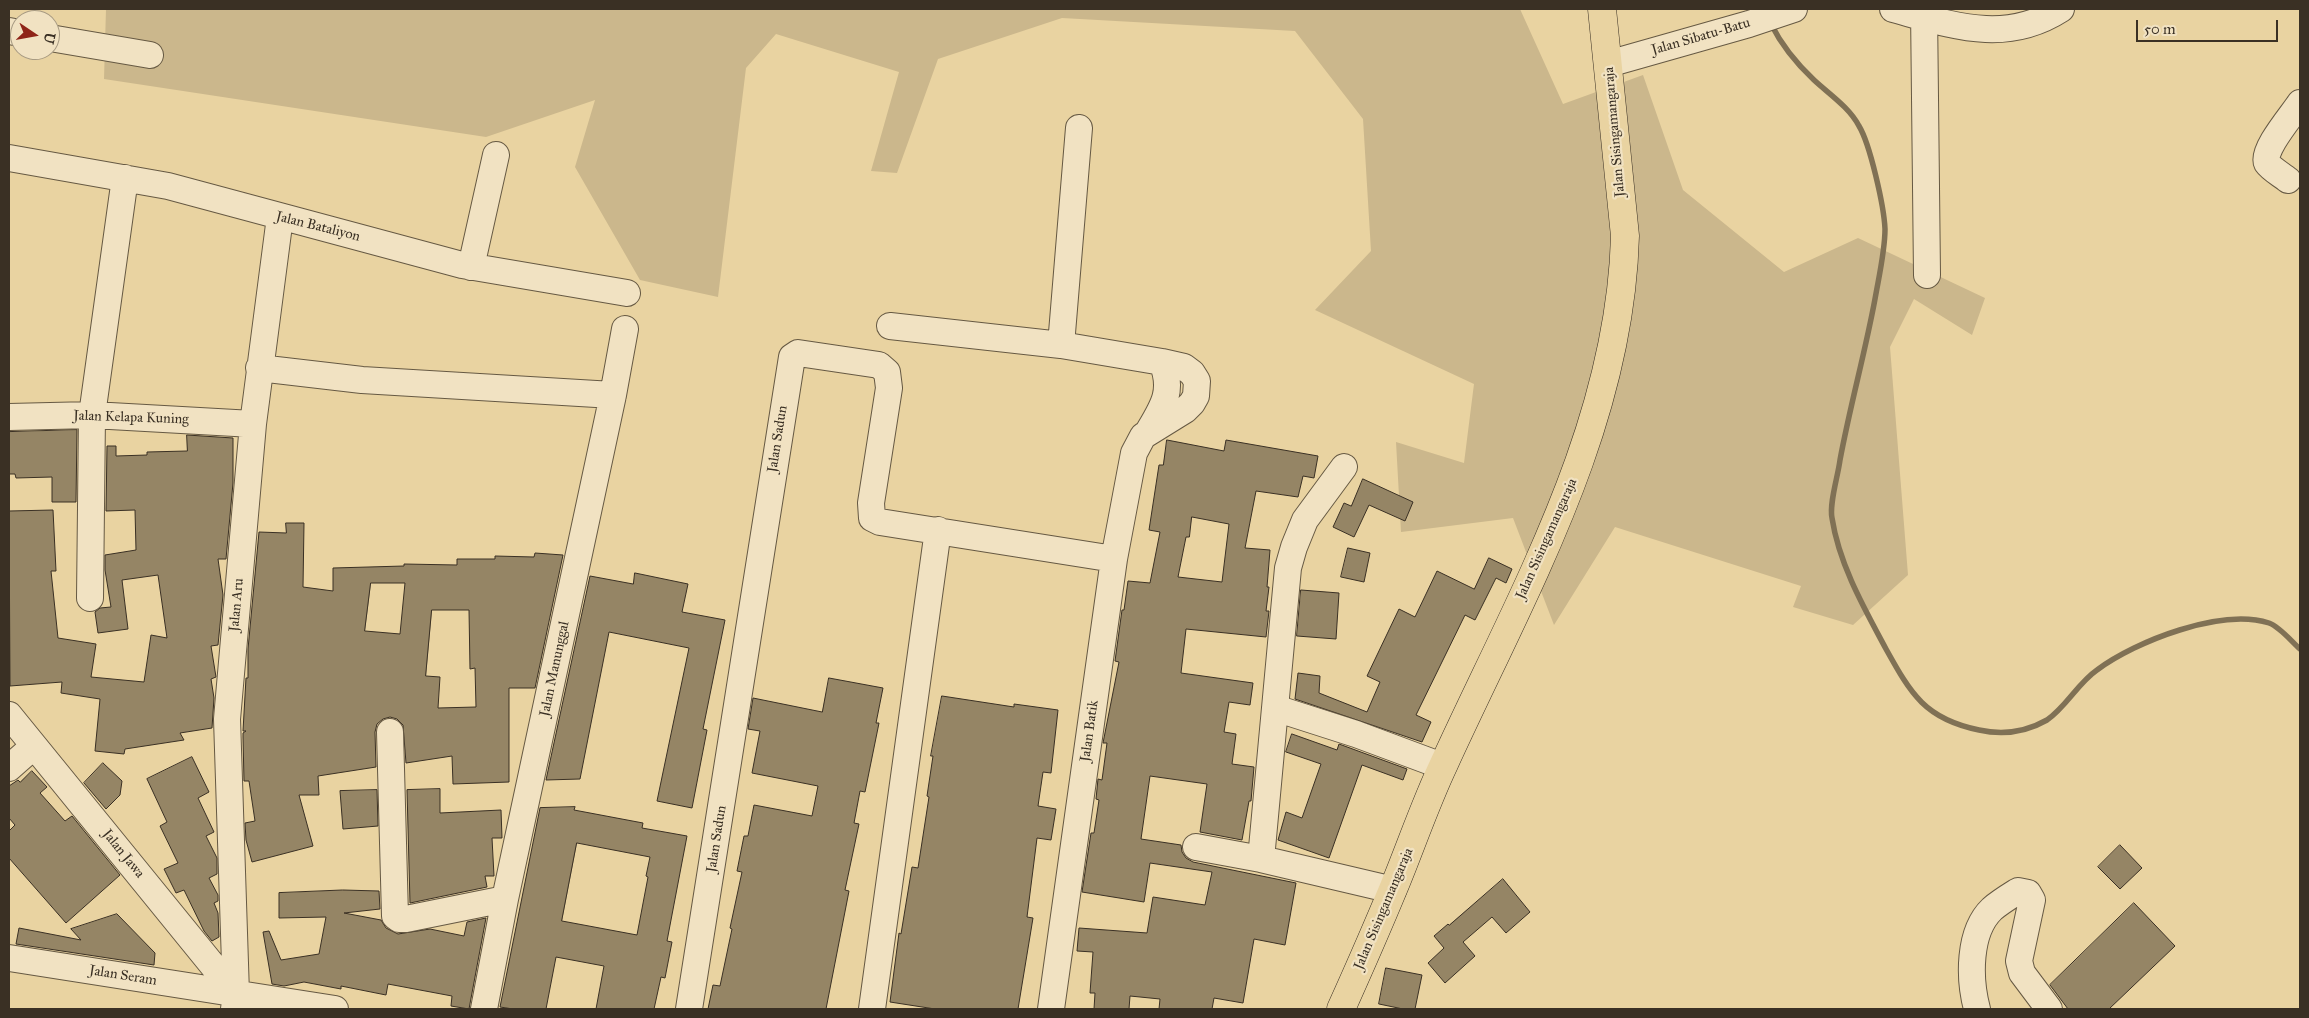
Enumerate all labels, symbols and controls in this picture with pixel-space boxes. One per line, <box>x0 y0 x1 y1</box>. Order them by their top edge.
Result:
north arrow <box>10 10 60 60</box>
scale bar <box>2139 10 2282 42</box>
street label: Jalan Sibatu-Batu <box>1650 15 1752 59</box>
text: 50 m <box>2144 20 2176 38</box>
text: U <box>40 31 59 45</box>
street label: Jalan Sisingamangaraja <box>1601 66 1629 198</box>
street label: Jalan Bataliyon <box>274 208 362 246</box>
street label: Jalan Sadun <box>764 404 792 474</box>
street label: Jalan Kelapa Kuning <box>73 408 189 428</box>
street label: Jalan Sisingamangaraja <box>1513 476 1581 602</box>
street label: Jalan Aru <box>226 578 248 632</box>
street label: Jalan Manunggal <box>537 620 573 718</box>
street label: Jalan Batik <box>1077 699 1103 763</box>
street label: Jalan Sadun <box>703 804 731 874</box>
street label: Jalan Jawa <box>98 826 148 882</box>
street label: Jalan Sisingamangaraja <box>1351 846 1417 972</box>
street label: Jalan Seram <box>88 962 158 990</box>

